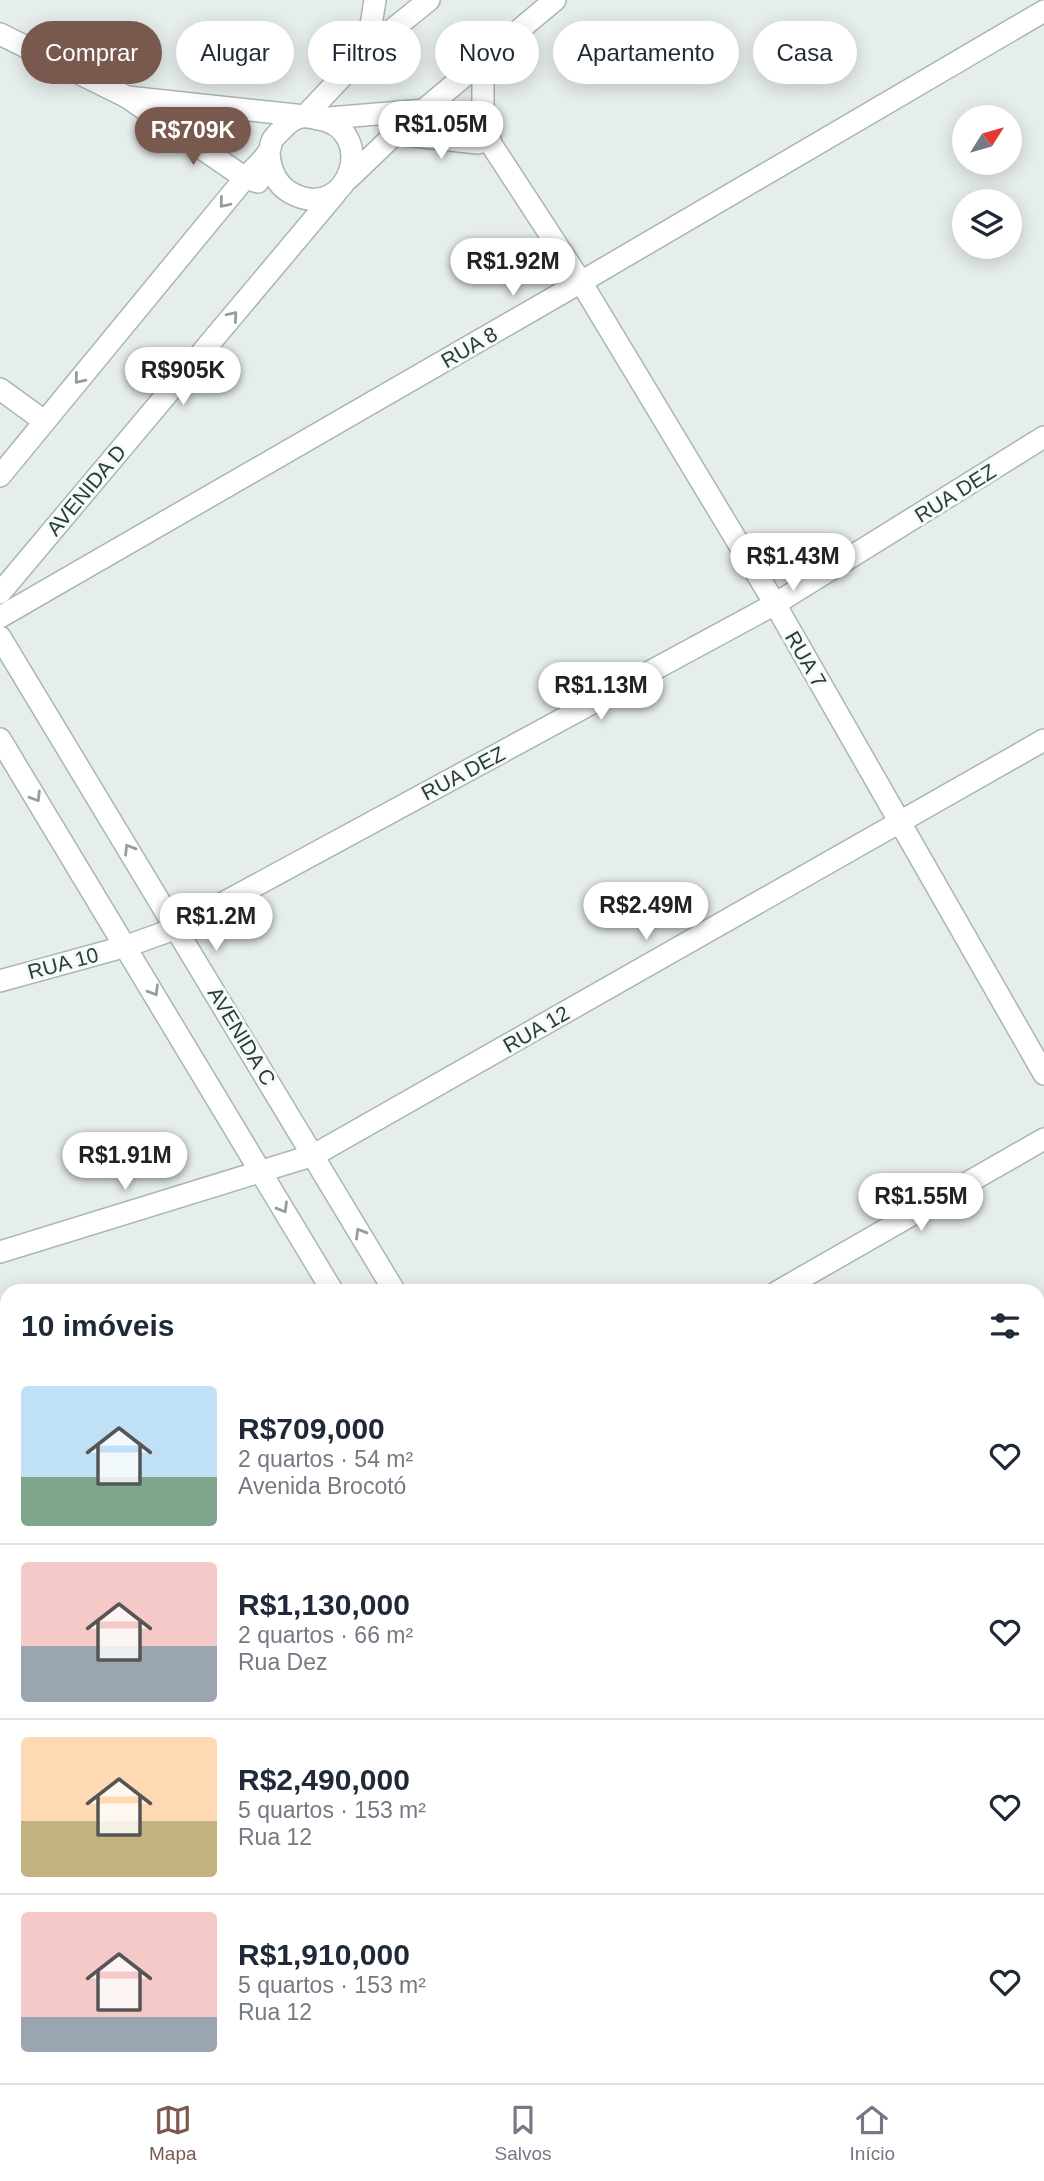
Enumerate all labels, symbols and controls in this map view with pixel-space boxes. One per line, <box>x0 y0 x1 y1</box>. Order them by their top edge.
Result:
chip: Comprar <box>21 21 162 84</box>
chip: Alugar <box>176 21 294 84</box>
chip: Filtros <box>308 21 421 84</box>
chip: Novo <box>435 21 539 84</box>
chip: Apartamento <box>553 21 739 84</box>
chip: Casa <box>753 21 857 84</box>
pin: R$1.05M <box>376 102 506 161</box>
north arrow <box>952 105 1022 175</box>
map controls <box>952 105 1022 259</box>
pin: R$709K <box>136 108 250 167</box>
text: R$1.05M <box>394 111 488 137</box>
text: R$709K <box>151 117 235 143</box>
button: layers <box>952 189 1022 259</box>
one-way arrow <box>219 195 232 208</box>
pin: R$1.92M <box>448 238 578 298</box>
text: R$1.92M <box>466 248 560 274</box>
one-way arrow <box>225 311 237 324</box>
street label: RUA 8 <box>437 322 501 372</box>
pin: R$905K <box>126 348 240 407</box>
text: R$905K <box>141 357 225 383</box>
one-way arrow <box>75 370 87 383</box>
street label: AVENIDA D <box>42 440 130 540</box>
street label: RUA DEZ <box>910 459 1000 527</box>
pin: R$1.43M <box>728 534 858 593</box>
text: R$1.43M <box>746 543 840 569</box>
street label: RUA 7 <box>781 627 831 691</box>
pin: R$1.13M <box>536 662 666 722</box>
text: R$1.13M <box>554 672 648 698</box>
street label: RUA DEZ <box>417 741 509 805</box>
one-way arrow <box>27 790 40 803</box>
one-way arrow <box>124 844 137 857</box>
pin: R$2.49M <box>581 883 711 942</box>
text: R$2.49M <box>599 892 693 918</box>
pin: R$1.2M <box>159 894 273 953</box>
text: R$1.2M <box>176 903 256 929</box>
street label: RUA 10 <box>25 943 101 983</box>
street label: AVENIDA C <box>204 983 280 1089</box>
one-way arrow <box>146 984 159 997</box>
street label: RUA 12 <box>499 1001 573 1057</box>
pin: R$1.91M <box>60 1132 190 1192</box>
text: R$1.91M <box>78 1142 172 1168</box>
pin: R$1.55M <box>856 1174 986 1233</box>
text: R$1.55M <box>874 1183 968 1209</box>
one-way arrow <box>275 1200 288 1213</box>
one-way arrow <box>356 1227 369 1240</box>
icon: filters <box>986 1307 1024 1345</box>
text: 10 imóveis <box>21 1309 174 1342</box>
text: R$709,000 <box>238 1412 385 1445</box>
icon: home <box>77 1414 161 1498</box>
icon: heart <box>986 1437 1024 1475</box>
text: 2 quartos · 54 m² <box>238 1446 413 1472</box>
text: Avenida Brocotó <box>238 1473 406 1499</box>
text: R$1,130,000 <box>238 1588 410 1621</box>
icon: home <box>77 1590 161 1674</box>
icon: heart <box>986 1613 1024 1651</box>
text: 2 quartos · 66 m² <box>238 1622 413 1648</box>
text: Rua Dez <box>238 1649 327 1675</box>
text: R$2,490,000 <box>238 1763 410 1796</box>
icon: home <box>77 1765 161 1849</box>
icon: heart <box>986 1788 1024 1826</box>
text: 5 quartos · 153 m² <box>238 1797 426 1823</box>
text: Rua 12 <box>238 1824 312 1850</box>
text: R$1,910,000 <box>238 1938 410 1971</box>
icon: home <box>77 1940 161 2024</box>
icon: heart <box>986 1963 1024 2001</box>
text: 5 quartos · 153 m² <box>238 1972 426 1998</box>
text: Rua 12 <box>238 1999 312 2025</box>
tab: Mapa <box>149 2101 197 2165</box>
tab: Salvos <box>495 2101 552 2165</box>
tab: Início <box>850 2101 895 2165</box>

